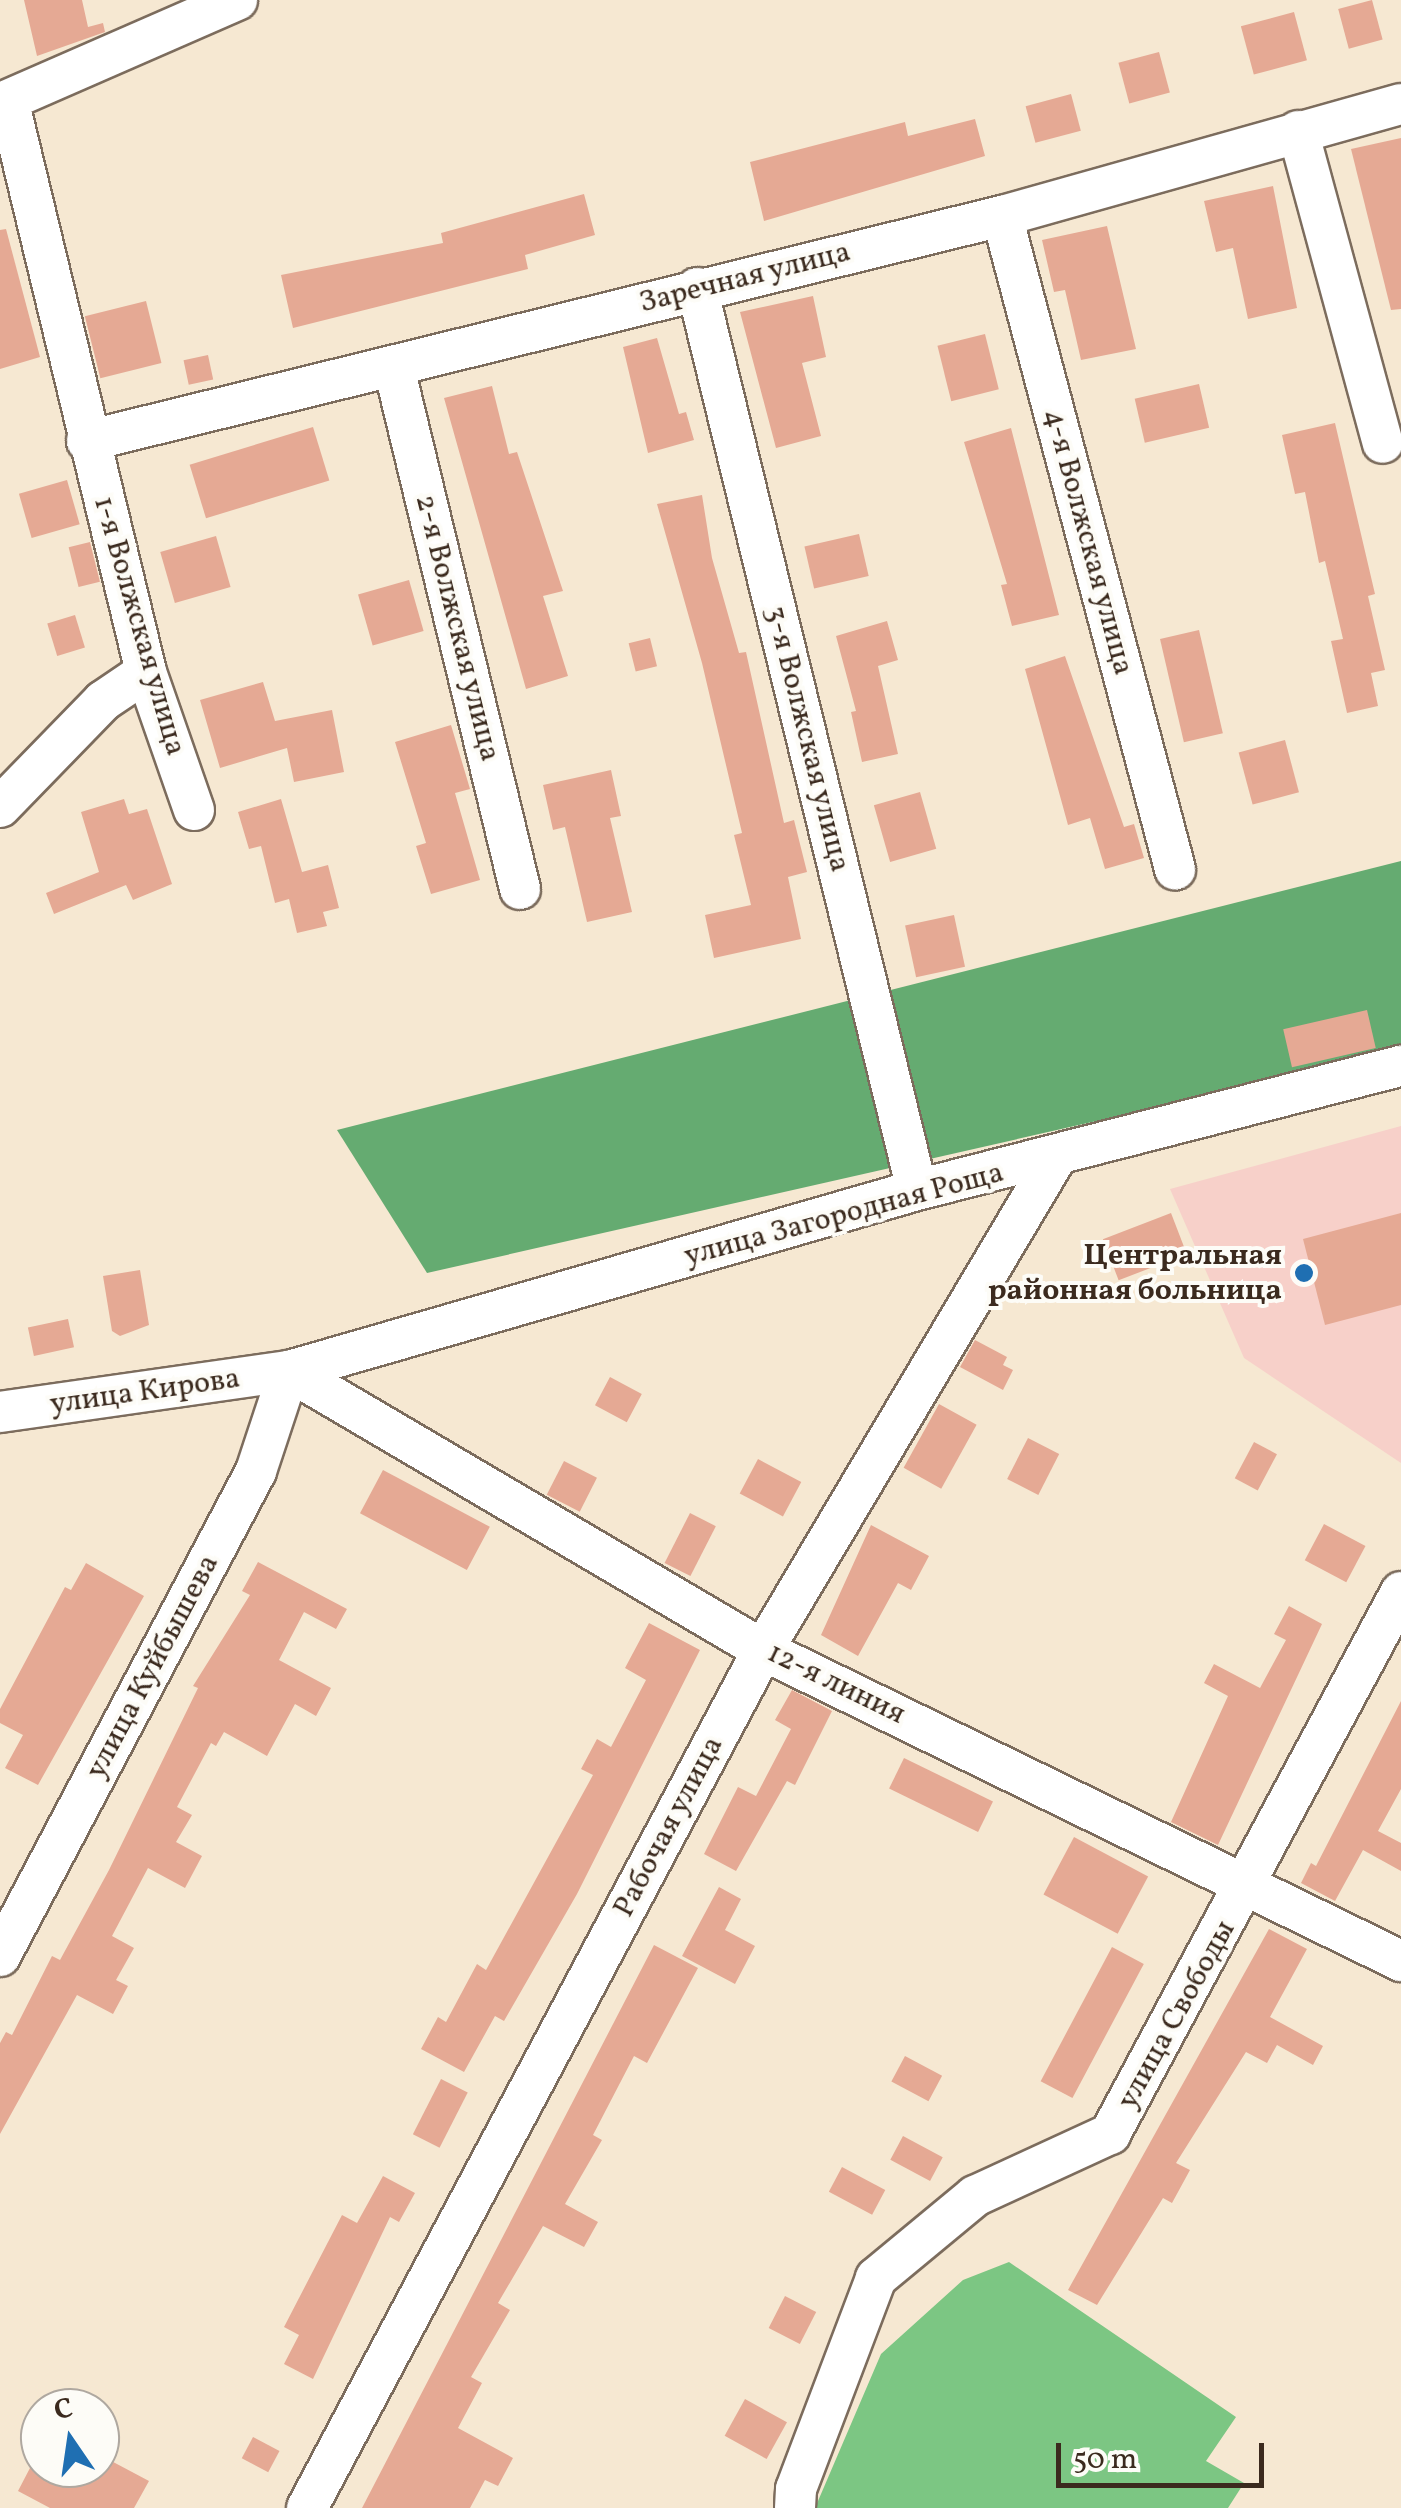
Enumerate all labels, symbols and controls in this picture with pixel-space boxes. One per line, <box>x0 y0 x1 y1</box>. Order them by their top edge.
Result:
street label: Заречная улица <box>635 234 855 322</box>
street label: 4-я Волжская улица <box>1035 405 1141 679</box>
street label: 2-я Волжская улица <box>406 491 508 765</box>
street label: 1-я Волжская улица <box>85 492 193 760</box>
street label: 3-я Волжская улица <box>756 602 858 876</box>
street label: улица Загородная Роща <box>680 1155 1008 1275</box>
place label: Центральная районная больница <box>988 1238 1282 1308</box>
marker: Центральная районная больница <box>1291 1260 1317 1286</box>
street label: улица Кирова <box>48 1361 242 1423</box>
street label: улица Куйбышева <box>79 1549 227 1785</box>
street label: 12-я линия <box>761 1635 911 1733</box>
street label: Рабочая улица <box>606 1730 732 1924</box>
street label: улица Свободы <box>1110 1914 1244 2116</box>
north arrow <box>20 2388 120 2488</box>
text: С <box>50 2389 77 2431</box>
scale bar <box>1061 2423 1268 2485</box>
text: 50 m <box>1073 2439 1137 2481</box>

